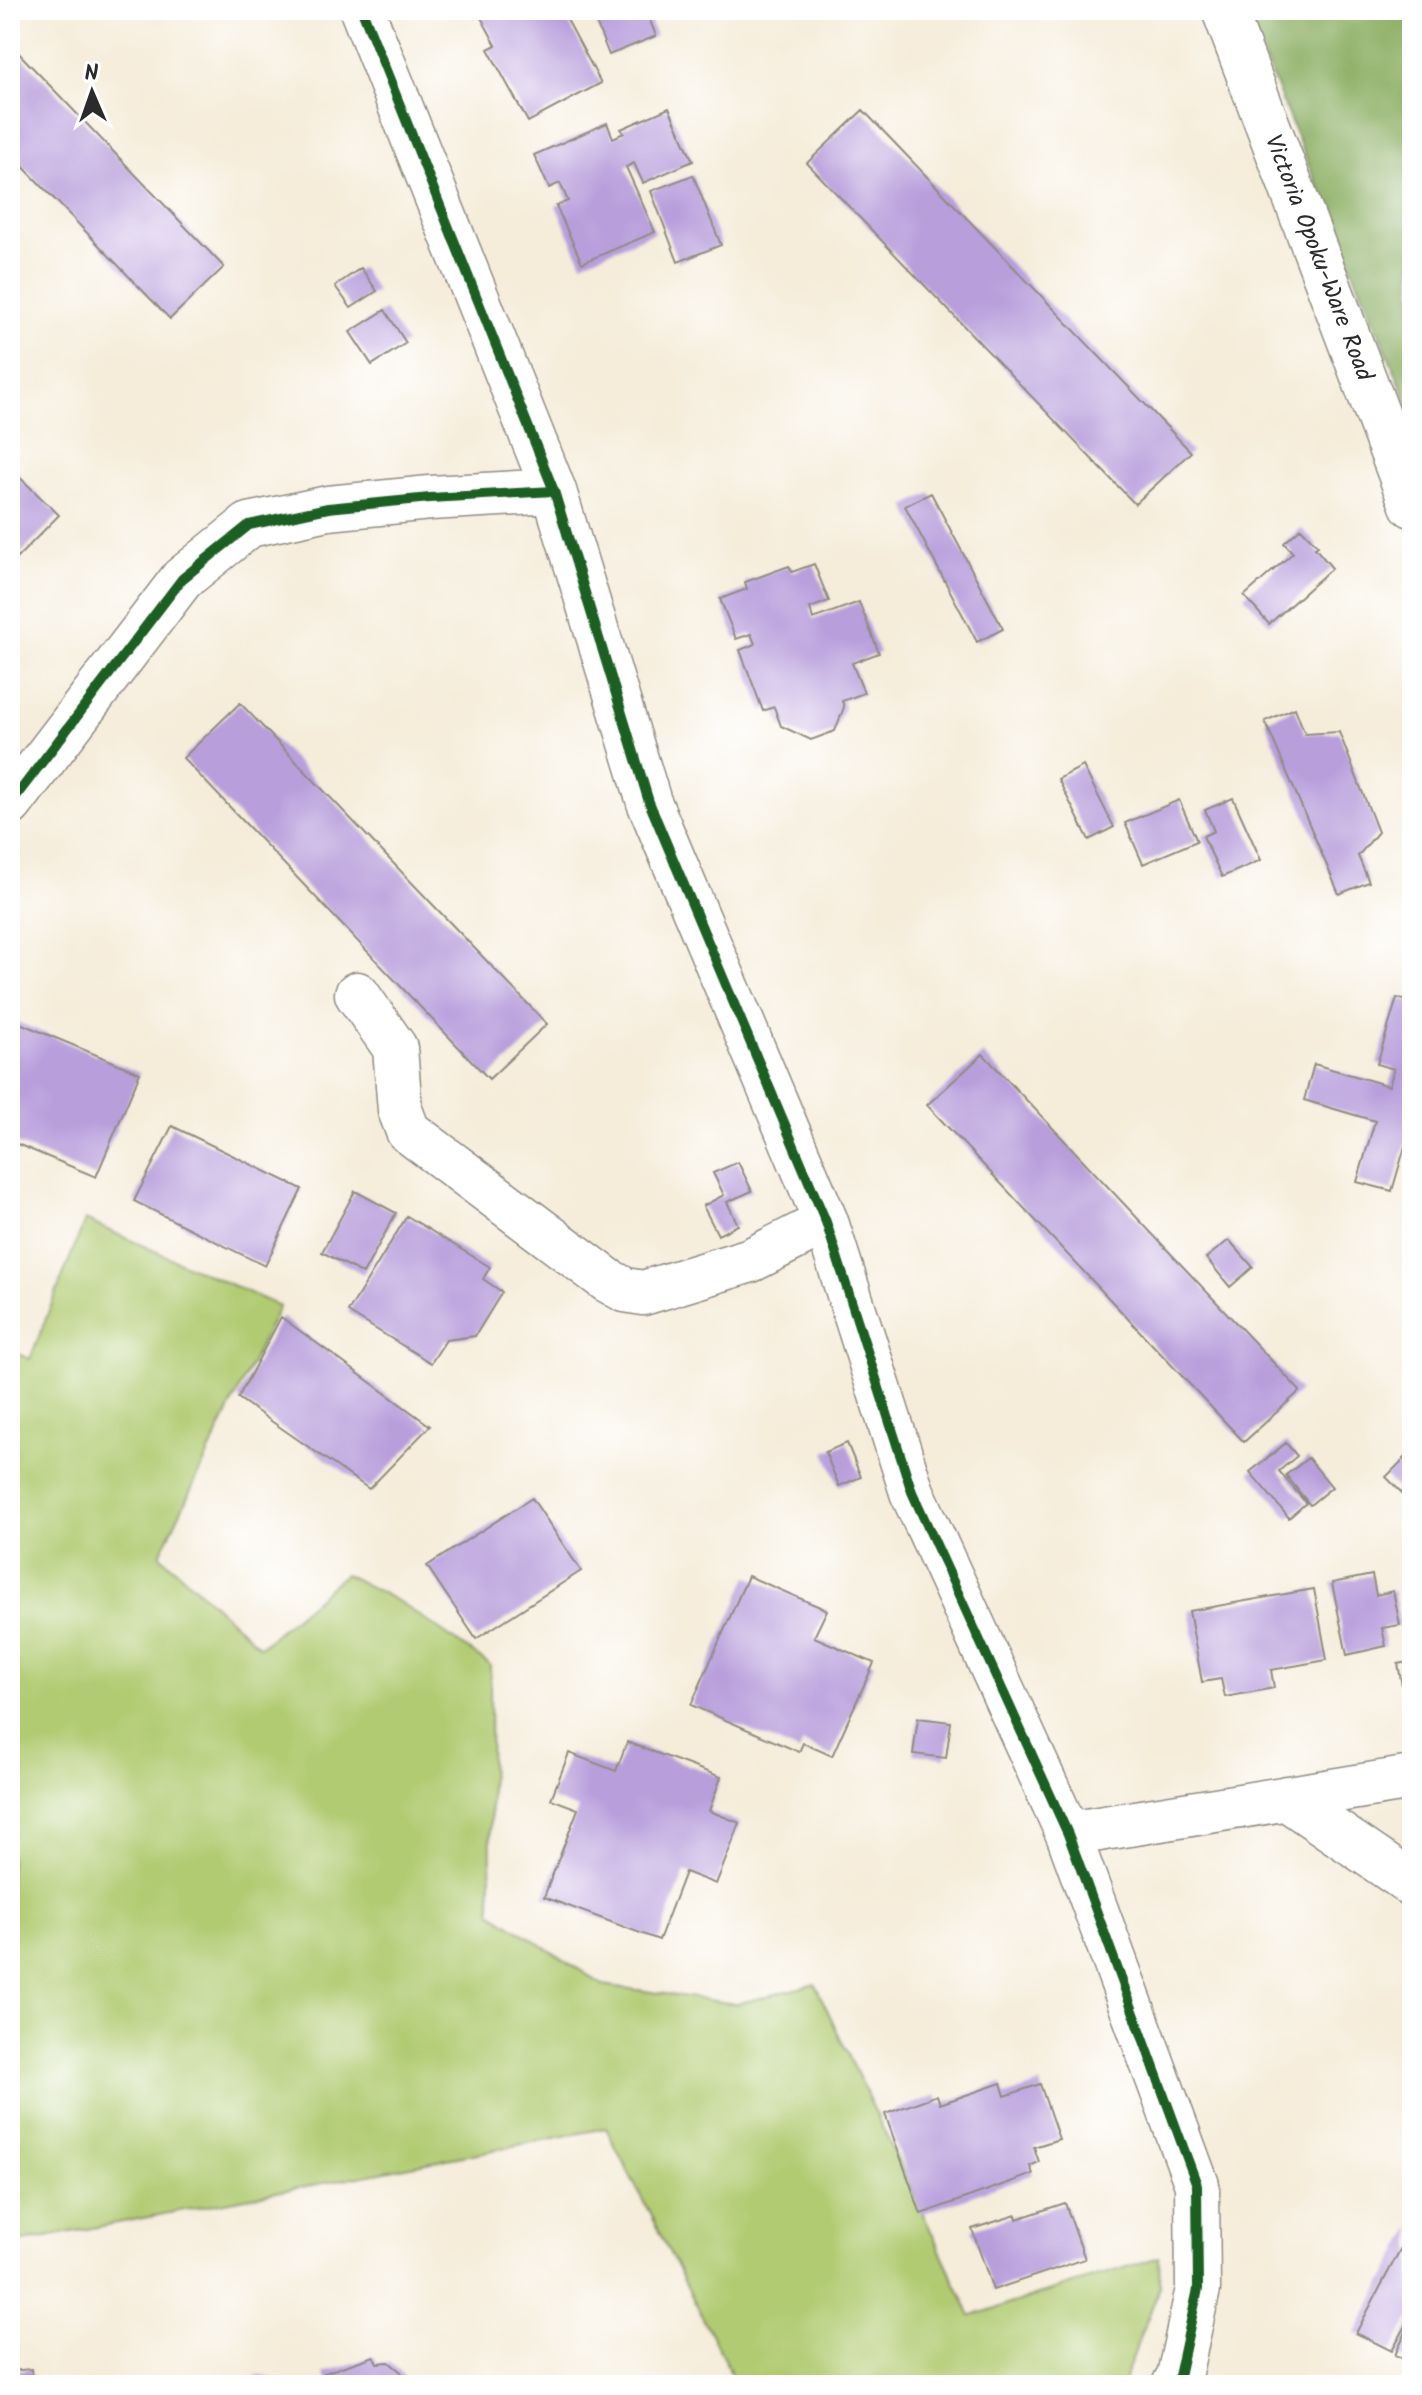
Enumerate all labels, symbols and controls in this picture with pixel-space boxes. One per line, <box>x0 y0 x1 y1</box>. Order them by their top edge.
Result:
north arrow <box>52 52 132 132</box>
text: N <box>84 57 99 92</box>
street label: Victoria Opoku-Ware Road <box>1253 129 1383 388</box>

